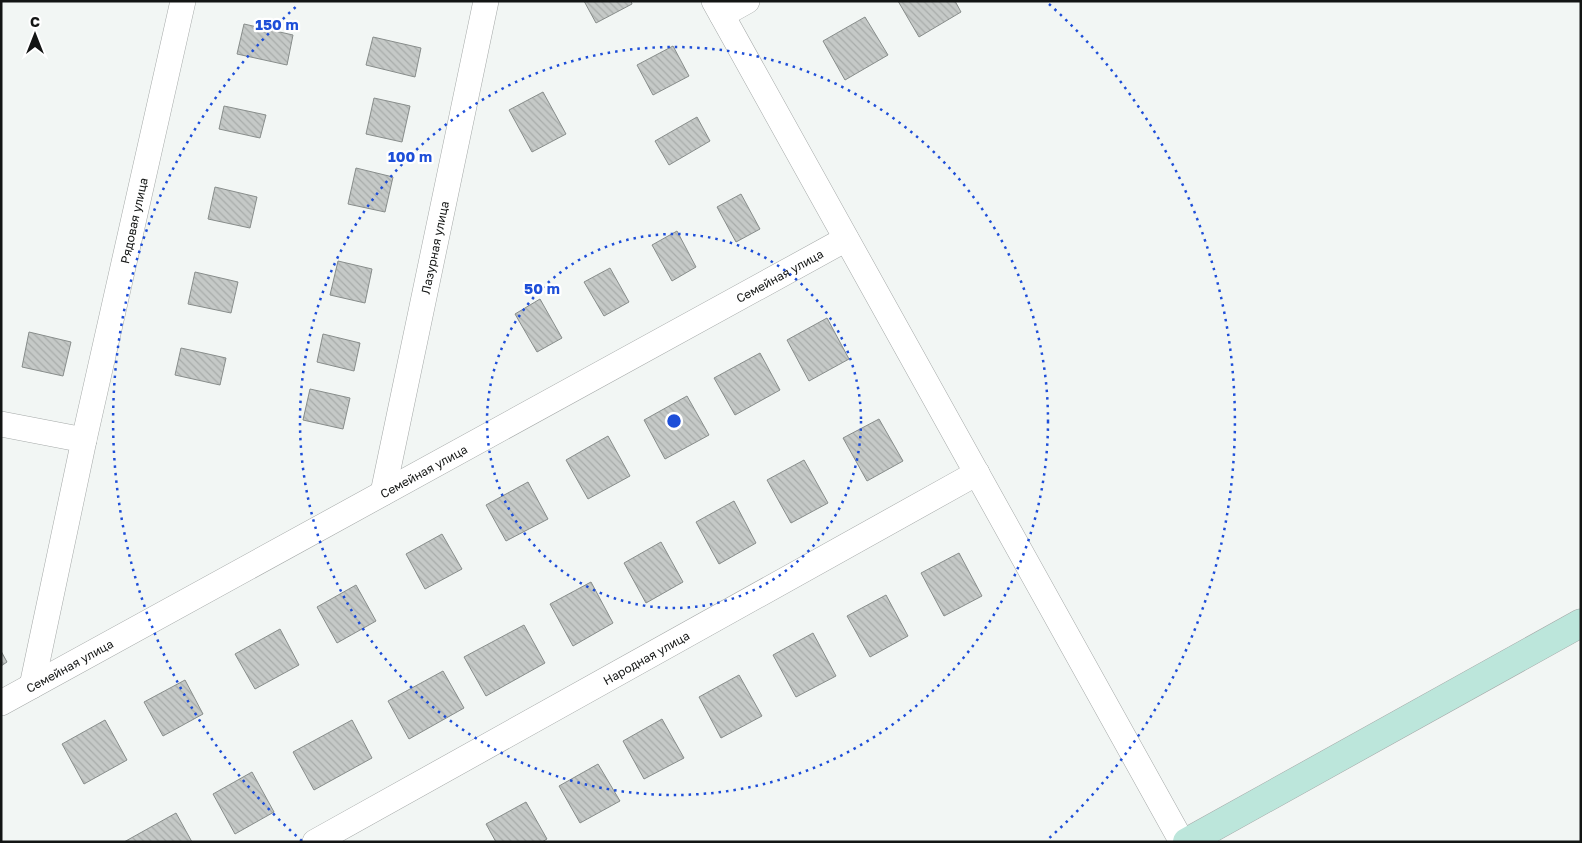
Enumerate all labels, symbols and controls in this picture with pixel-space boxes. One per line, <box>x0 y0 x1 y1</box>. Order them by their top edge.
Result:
north arrow <box>10 10 60 60</box>
text: С <box>30 13 40 30</box>
text: 150 m <box>255 15 299 33</box>
text: 100 m <box>388 147 432 165</box>
street label: Рядовая улица <box>117 176 150 265</box>
street label: Лазурная улица <box>417 199 451 295</box>
street label: Семейная улица <box>733 246 826 306</box>
text: 50 m <box>524 279 560 297</box>
centre of rings <box>665 412 683 430</box>
street label: Семейная улица <box>377 441 470 501</box>
street label: Народная улица <box>600 627 692 688</box>
street label: Семейная улица <box>23 635 116 695</box>

